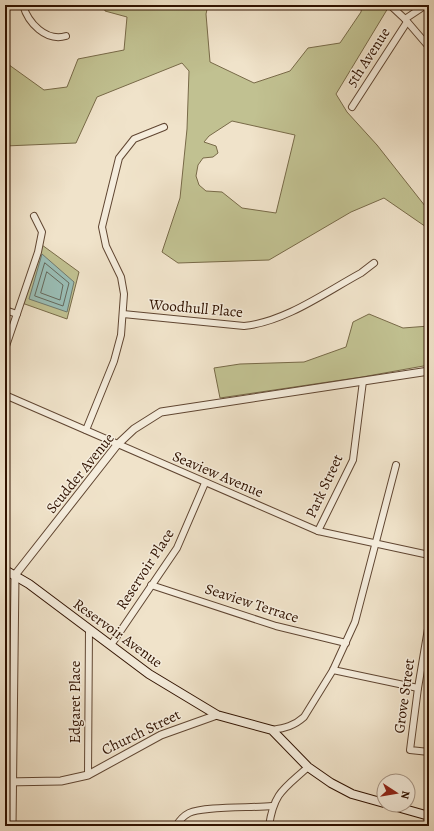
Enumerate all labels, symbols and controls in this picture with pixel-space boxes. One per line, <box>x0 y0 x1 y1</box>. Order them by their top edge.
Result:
street label: 5th Avenue <box>341 23 395 91</box>
street label: Woodhull Place <box>147 294 244 322</box>
street label: Scudder Avenue <box>41 428 119 518</box>
street label: Seaview Avenue <box>169 446 267 502</box>
street label: Park Street <box>301 451 347 521</box>
street label: Reservoir Place <box>111 524 179 613</box>
street label: Seaview Terrace <box>203 578 302 628</box>
street label: Reservoir Avenue <box>69 594 167 672</box>
street label: Grove Street <box>389 657 419 735</box>
street label: Edgaret Place <box>65 660 85 743</box>
street label: Church Street <box>98 704 184 760</box>
north arrow <box>376 773 416 813</box>
text: N <box>397 789 413 800</box>

